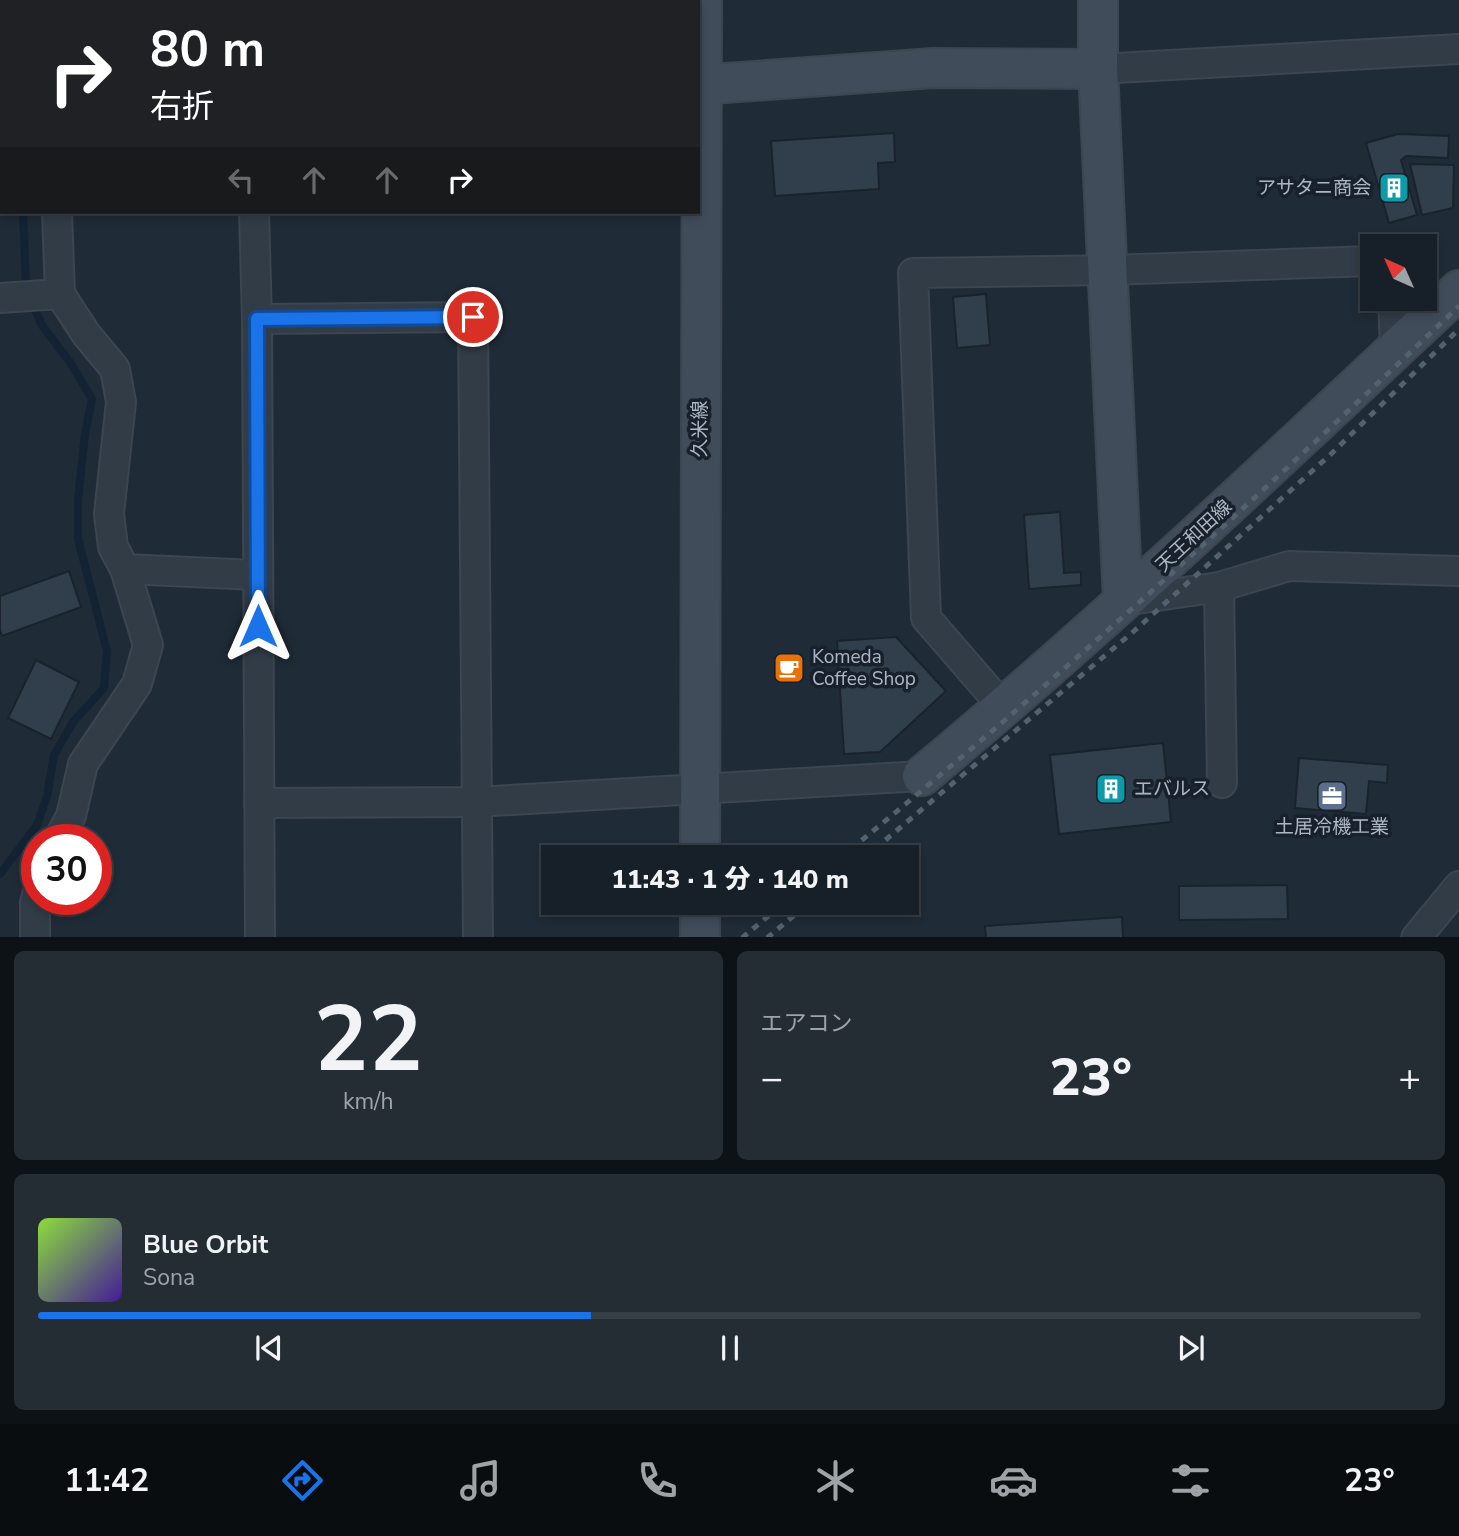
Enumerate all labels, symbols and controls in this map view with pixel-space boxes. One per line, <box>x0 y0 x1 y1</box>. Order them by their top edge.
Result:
text: 80 m <box>150 16 265 83</box>
icon: right <box>35 28 126 119</box>
text: 右折 <box>150 85 214 128</box>
icon: left <box>222 161 260 199</box>
icon: ahead <box>295 161 333 199</box>
icon: ahead <box>368 161 406 199</box>
icon: right <box>441 161 479 199</box>
building icon: アサタニ商会 <box>1377 171 1411 205</box>
place label: アサタニ商会 <box>1257 175 1371 201</box>
north arrow <box>1360 234 1437 312</box>
map controls <box>1360 234 1437 311</box>
pin <box>443 287 503 347</box>
icon: arrive <box>454 298 492 336</box>
street label: 久米線 <box>687 400 713 458</box>
street label: 天王和田線 <box>1150 494 1238 578</box>
position arrow <box>221 589 295 663</box>
place label: Komeda Coffee Shop <box>812 644 916 692</box>
cafe icon: Komeda Coffee Shop <box>772 651 806 685</box>
building icon: エバルス <box>1094 772 1128 806</box>
place label: エバルス <box>1134 776 1210 802</box>
office icon: 土居冷機工業 <box>1315 779 1349 813</box>
place label: 土居冷機工業 <box>1275 814 1389 840</box>
speed limit sign: 30 <box>21 824 112 915</box>
text: 11:43 · 1 分 · 140 m <box>611 862 849 897</box>
text: 22 <box>314 978 423 1102</box>
text: エアコン <box>761 1008 853 1039</box>
text: 23° <box>1050 1042 1132 1113</box>
text: − <box>761 1053 783 1104</box>
text: + <box>1398 1053 1421 1104</box>
text: km/h <box>343 1086 394 1117</box>
text: Blue Orbit <box>143 1227 268 1262</box>
text: Sona <box>143 1262 195 1293</box>
icon: previous <box>250 1329 288 1367</box>
icon: pause <box>711 1329 749 1367</box>
icon: next <box>1172 1329 1210 1367</box>
icon: directions <box>278 1456 327 1505</box>
icon: music <box>456 1456 505 1505</box>
icon: phone <box>633 1456 682 1505</box>
icon: climate <box>811 1456 860 1505</box>
icon: car <box>989 1456 1038 1505</box>
icon: filters <box>1166 1456 1215 1505</box>
text: 11:42 <box>64 1459 149 1502</box>
text: 23° <box>1344 1459 1395 1502</box>

